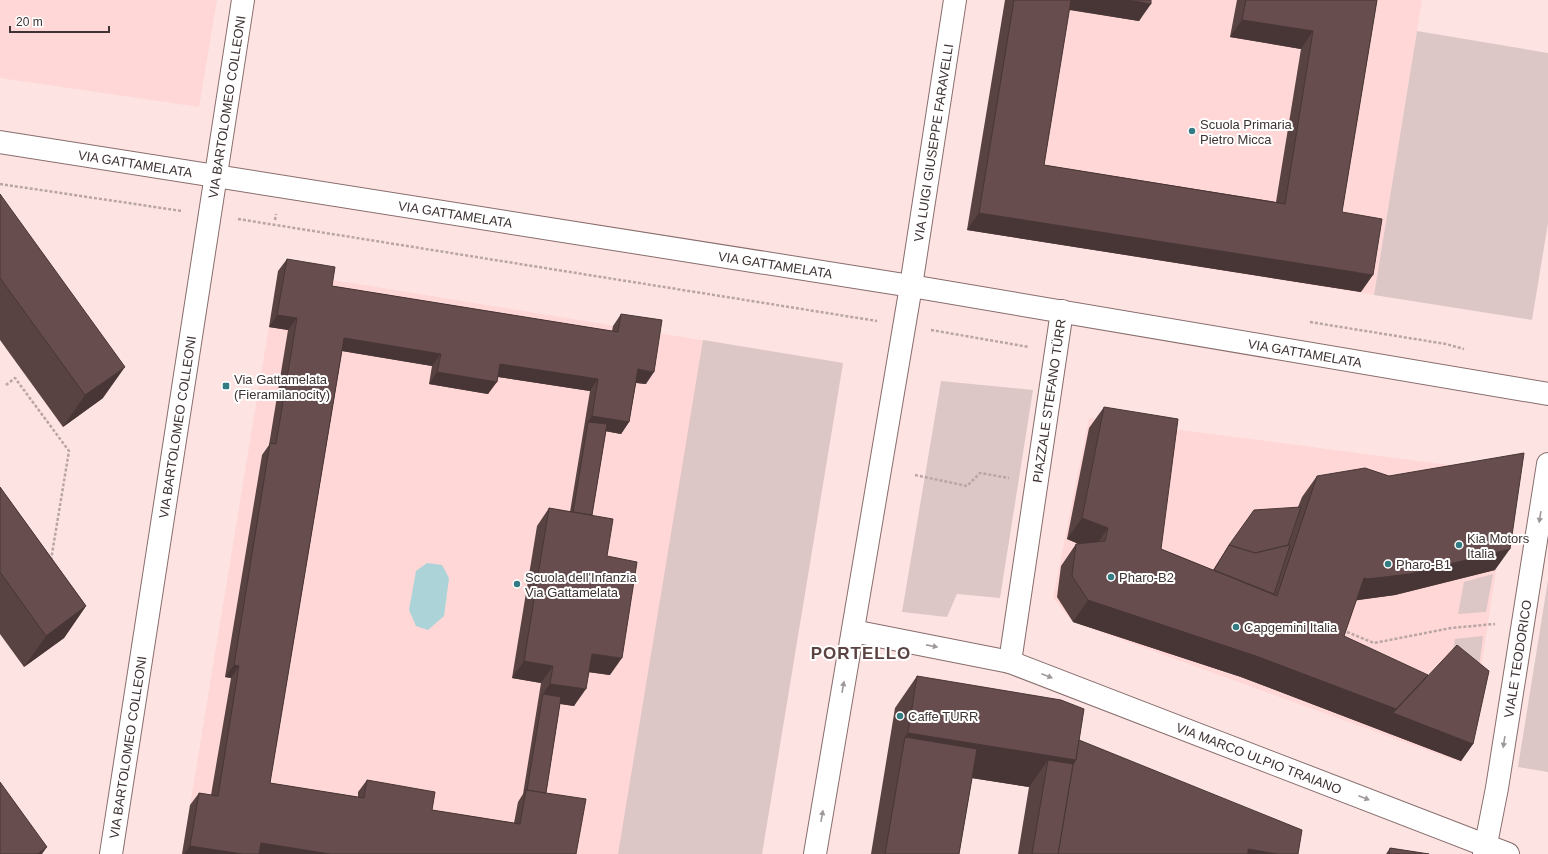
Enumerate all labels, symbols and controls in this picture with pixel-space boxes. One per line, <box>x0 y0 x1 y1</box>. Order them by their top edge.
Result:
scale bar <box>10 8 109 34</box>
text: 20 m <box>16 15 43 29</box>
street label: VIA BARTOLOMEO COLLEONI <box>205 15 248 199</box>
street label: VIA LUIGI GIUSEPPE FARAVELLI <box>911 43 956 243</box>
place label: Scuola Primaria Pietro Micca <box>1200 117 1293 147</box>
marker: Scuola Primaria Pietro Micca <box>1187 126 1197 136</box>
street label: VIA GATTAMELATA <box>77 147 194 180</box>
street label: VIA GATTAMELATA <box>397 198 514 231</box>
street label: VIA GATTAMELATA <box>717 249 834 282</box>
street label: PIAZZALE STEFANO TÜRR <box>1030 318 1069 484</box>
street label: VIA BARTOLOMEO COLLEONI <box>156 335 199 520</box>
street label: VIA GATTAMELATA <box>1247 336 1363 370</box>
place label: Via Gattamelata (Fieramilanocity) <box>234 372 330 402</box>
marker: Via Gattamelata (Fieramilanocity) <box>221 381 231 391</box>
one-way arrow <box>1537 510 1543 523</box>
place label: Kia Motors Italia <box>1467 531 1530 561</box>
marker: Kia Motors Italia <box>1454 540 1464 550</box>
place label: Pharo-B1 <box>1396 557 1451 572</box>
marker: Pharo-B1 <box>1383 559 1393 569</box>
place label: Scuola dell'Infanzia Via Gattamelata <box>525 570 637 600</box>
place label: Pharo-B2 <box>1119 570 1174 585</box>
marker: Pharo-B2 <box>1106 572 1116 582</box>
marker: Scuola dell'Infanzia Via Gattamelata <box>512 579 522 589</box>
street label: VIALE TEODORICO <box>1501 599 1534 719</box>
place label: Capgemini Italia <box>1244 620 1338 635</box>
marker: Capgemini Italia <box>1231 622 1241 632</box>
district label: PORTELLO <box>811 644 911 663</box>
one-way arrow <box>926 644 938 650</box>
street label: VIA BARTOLOMEO COLLEONI <box>106 655 150 840</box>
one-way arrow <box>1041 673 1053 679</box>
one-way arrow <box>840 681 846 693</box>
place label: Caffe TURR <box>908 709 978 724</box>
marker: Caffe TURR <box>895 711 905 721</box>
street label: VIA MARCO ULPIO TRAIANO <box>1174 720 1344 797</box>
one-way arrow <box>1501 736 1507 748</box>
one-way arrow <box>1358 796 1370 802</box>
one-way arrow <box>819 809 825 822</box>

